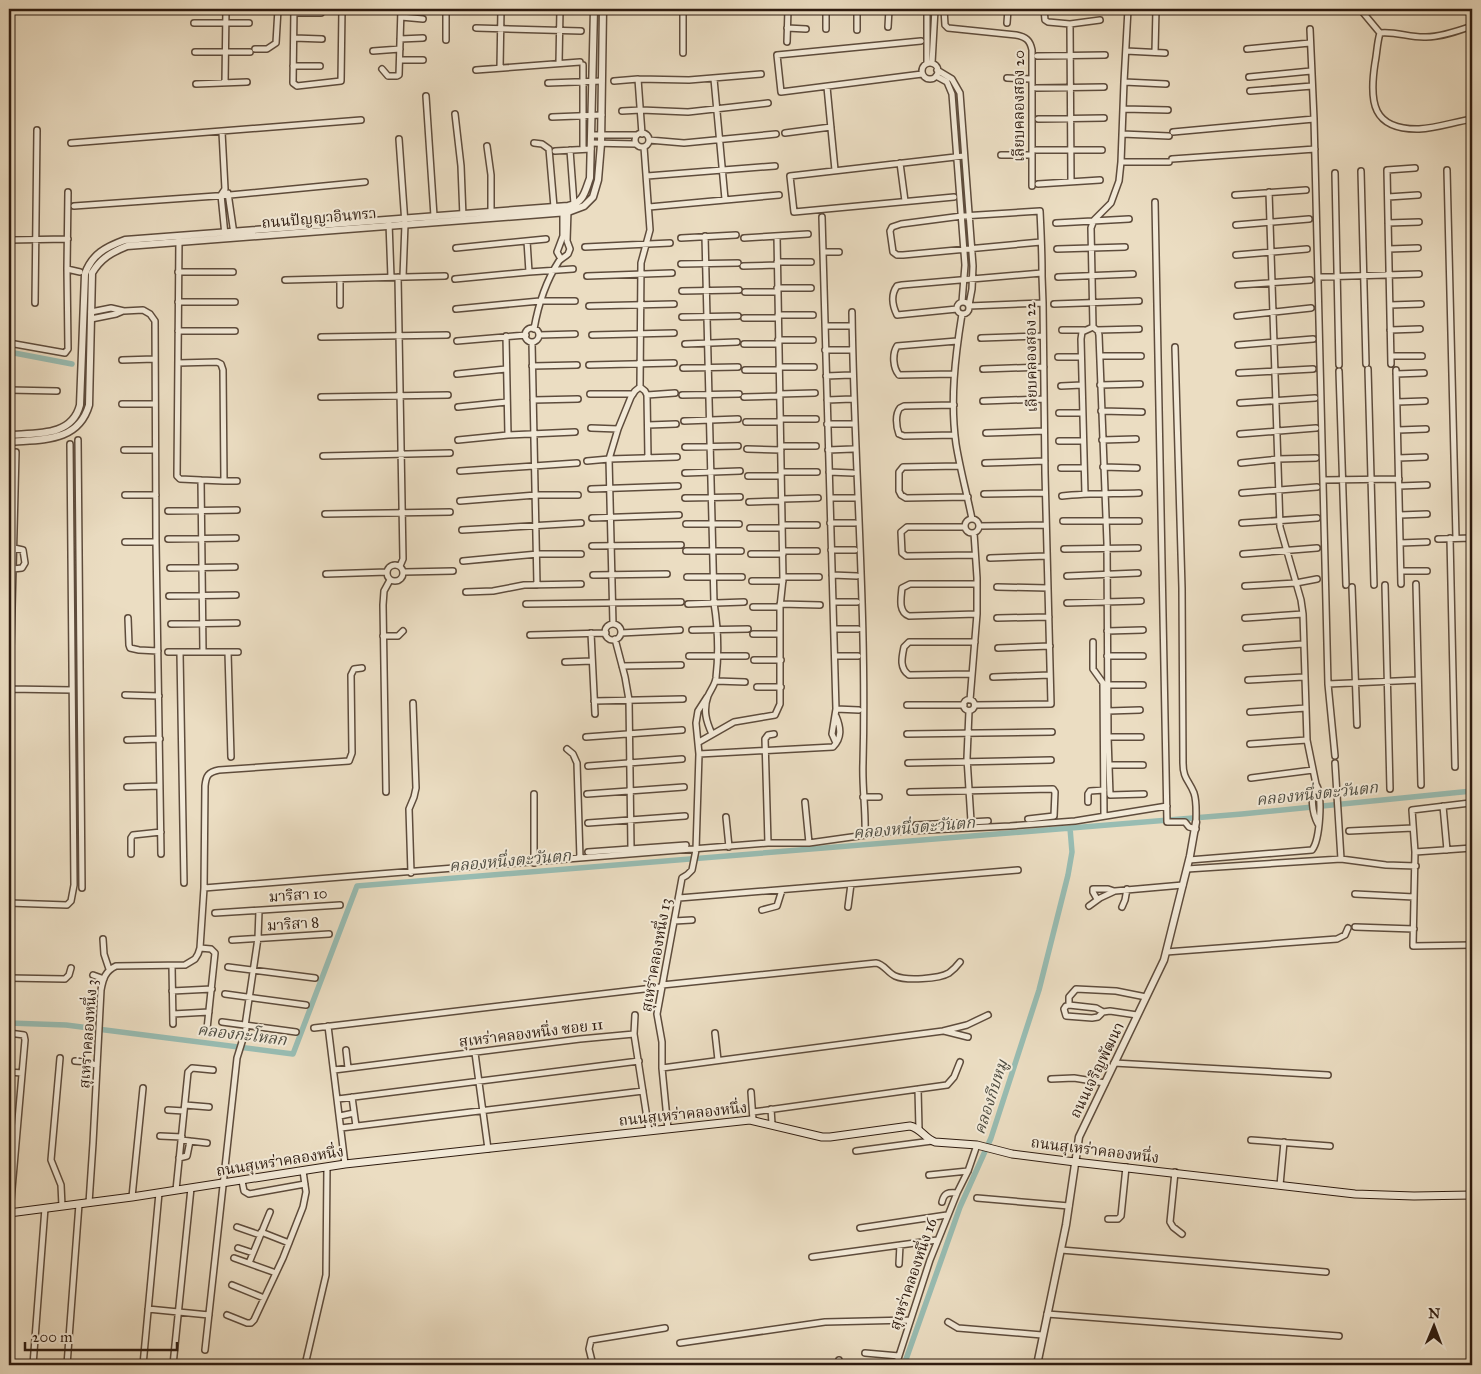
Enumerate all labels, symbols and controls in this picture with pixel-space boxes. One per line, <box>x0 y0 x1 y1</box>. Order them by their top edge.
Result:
street label: เลียบคลองสอง 20 <box>1010 50 1028 162</box>
street label: ถนนปัญญาอินทรา <box>261 204 377 232</box>
street label: เลียบคลองสอง 22 <box>1021 301 1041 412</box>
water label: คลองหนึ่งตะวันตก <box>1255 776 1380 809</box>
water label: คลองหนึ่งตะวันตก <box>852 811 977 842</box>
water label: คลองหนึ่งตะวันตก <box>448 844 573 875</box>
street label: มาริสา 10 <box>268 884 328 906</box>
street label: สุเหร่าคลองหนึ่ง 13 <box>635 896 677 1014</box>
street label: มาริสา 8 <box>266 913 320 935</box>
street label: สุเหร่าคลองหนึ่ง 3 <box>73 979 103 1089</box>
street label: สุเหร่าคลองหนึ่ง ซอย 11 <box>458 1013 604 1053</box>
water label: คลองกะโหลก <box>196 1018 289 1050</box>
street label: ถนนเจริญพัฒนา <box>1066 1019 1128 1121</box>
water label: คลองกีบหมู <box>969 1056 1013 1137</box>
street label: ถนนสุเหร่าคลองหนึ่ง <box>618 1096 748 1132</box>
street label: ถนนสุเหร่าคลองหนึ่ง <box>1030 1131 1160 1169</box>
street label: ถนนสุเหร่าคลองหนึ่ง <box>215 1140 345 1182</box>
street label: สุเหร่าคลองหนึ่ง 16 <box>884 1214 943 1333</box>
north arrow <box>1408 1302 1458 1352</box>
text: N <box>1428 1305 1440 1322</box>
scale bar <box>25 1319 178 1351</box>
text: 200 m <box>32 1328 73 1346</box>

